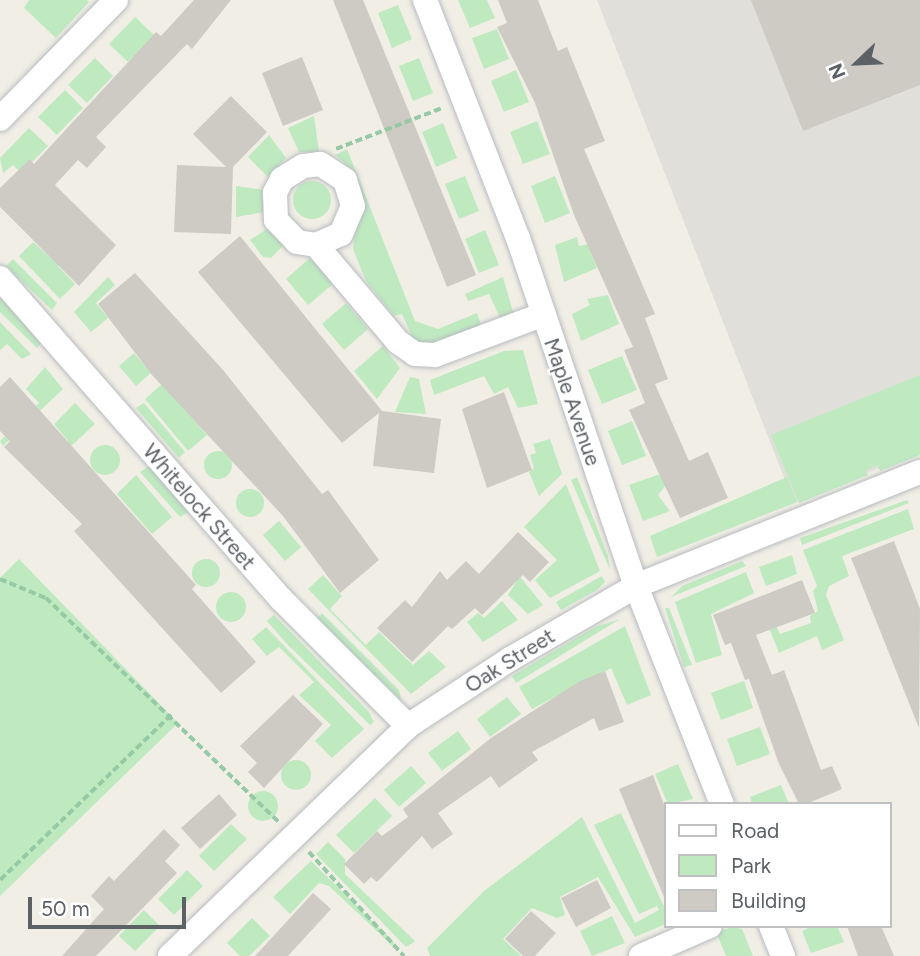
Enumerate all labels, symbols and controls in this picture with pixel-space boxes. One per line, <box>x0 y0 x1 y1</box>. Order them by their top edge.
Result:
north arrow <box>822 28 892 98</box>
text: N <box>824 60 851 83</box>
street label: Maple Avenue <box>538 335 606 469</box>
street label: Whitelock Street <box>138 439 260 575</box>
street label: Oak Street <box>460 624 560 698</box>
legend <box>664 802 892 928</box>
text: Road <box>731 818 779 843</box>
text: Park <box>731 853 771 878</box>
scale bar <box>32 883 189 927</box>
text: Building <box>731 888 806 913</box>
text: 50 m <box>41 896 90 921</box>

